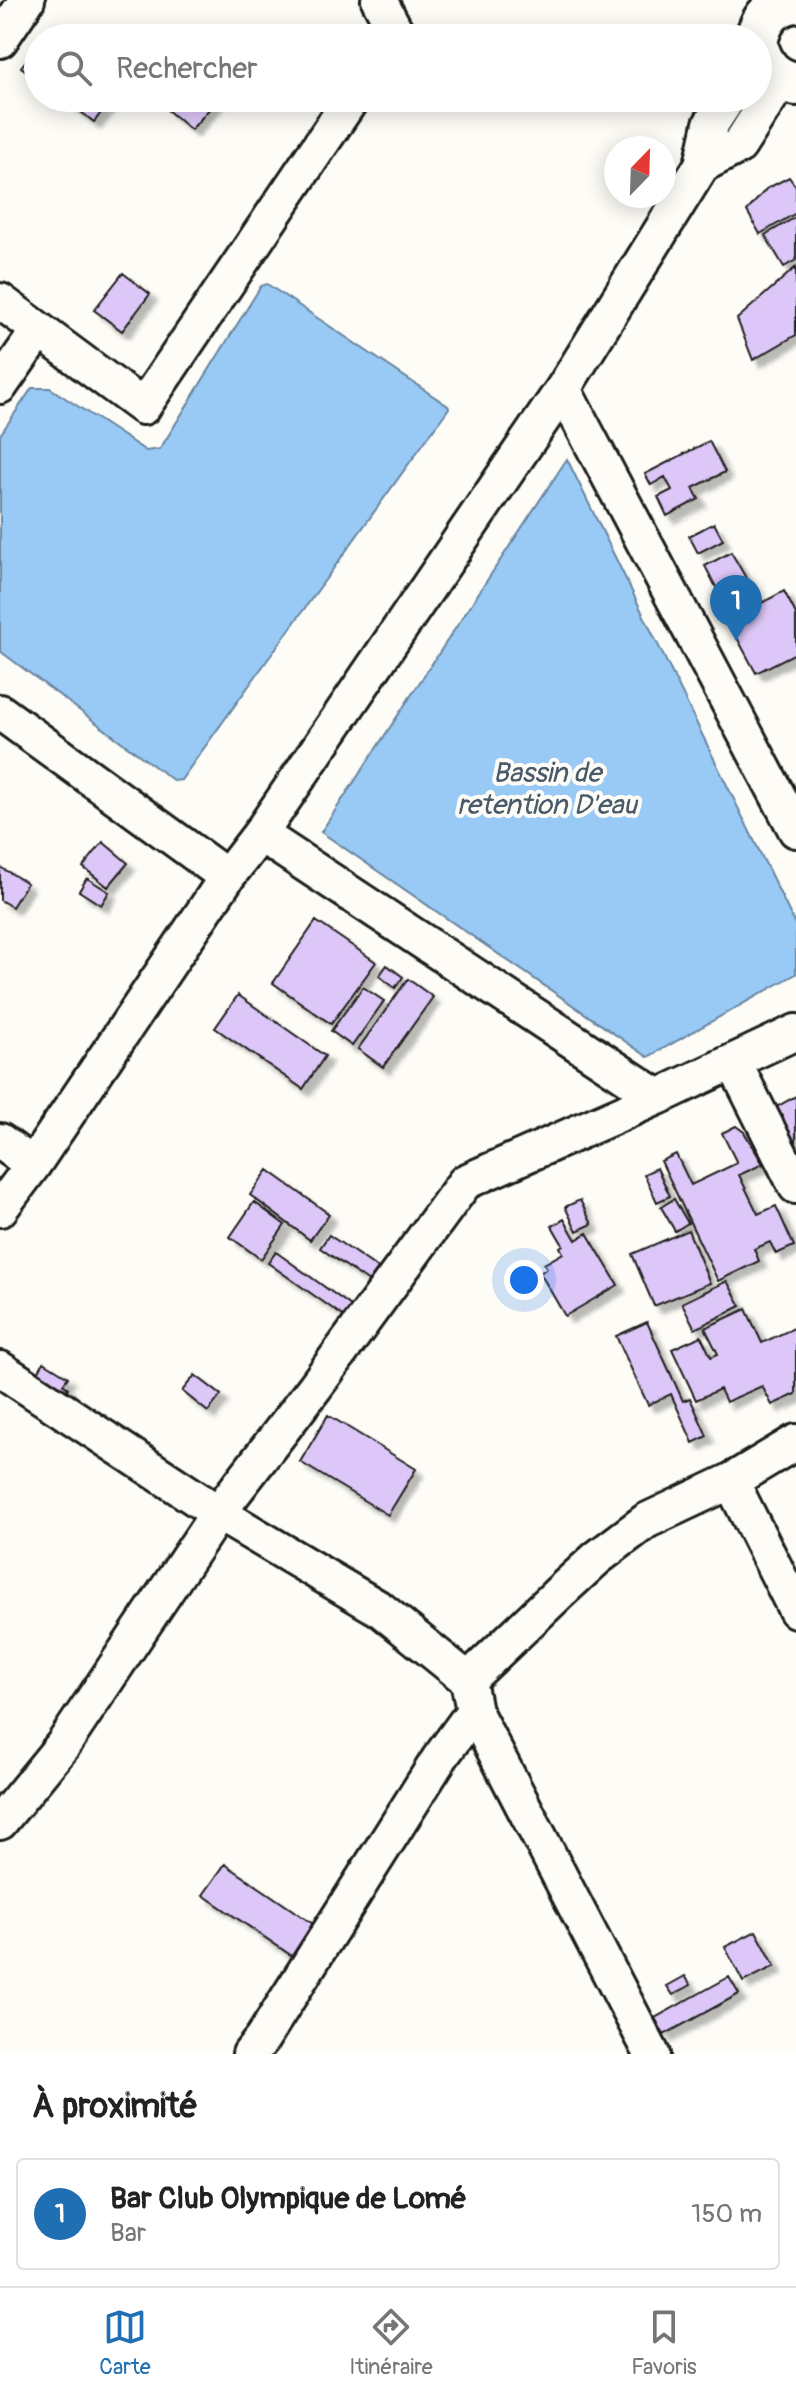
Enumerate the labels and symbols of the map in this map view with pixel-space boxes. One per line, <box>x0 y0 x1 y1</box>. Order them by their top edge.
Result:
north arrow <box>604 136 676 208</box>
pin: 1 <box>710 575 762 641</box>
water label: Bassin de retention D'eau <box>457 756 639 823</box>
your location <box>504 1260 544 1300</box>

